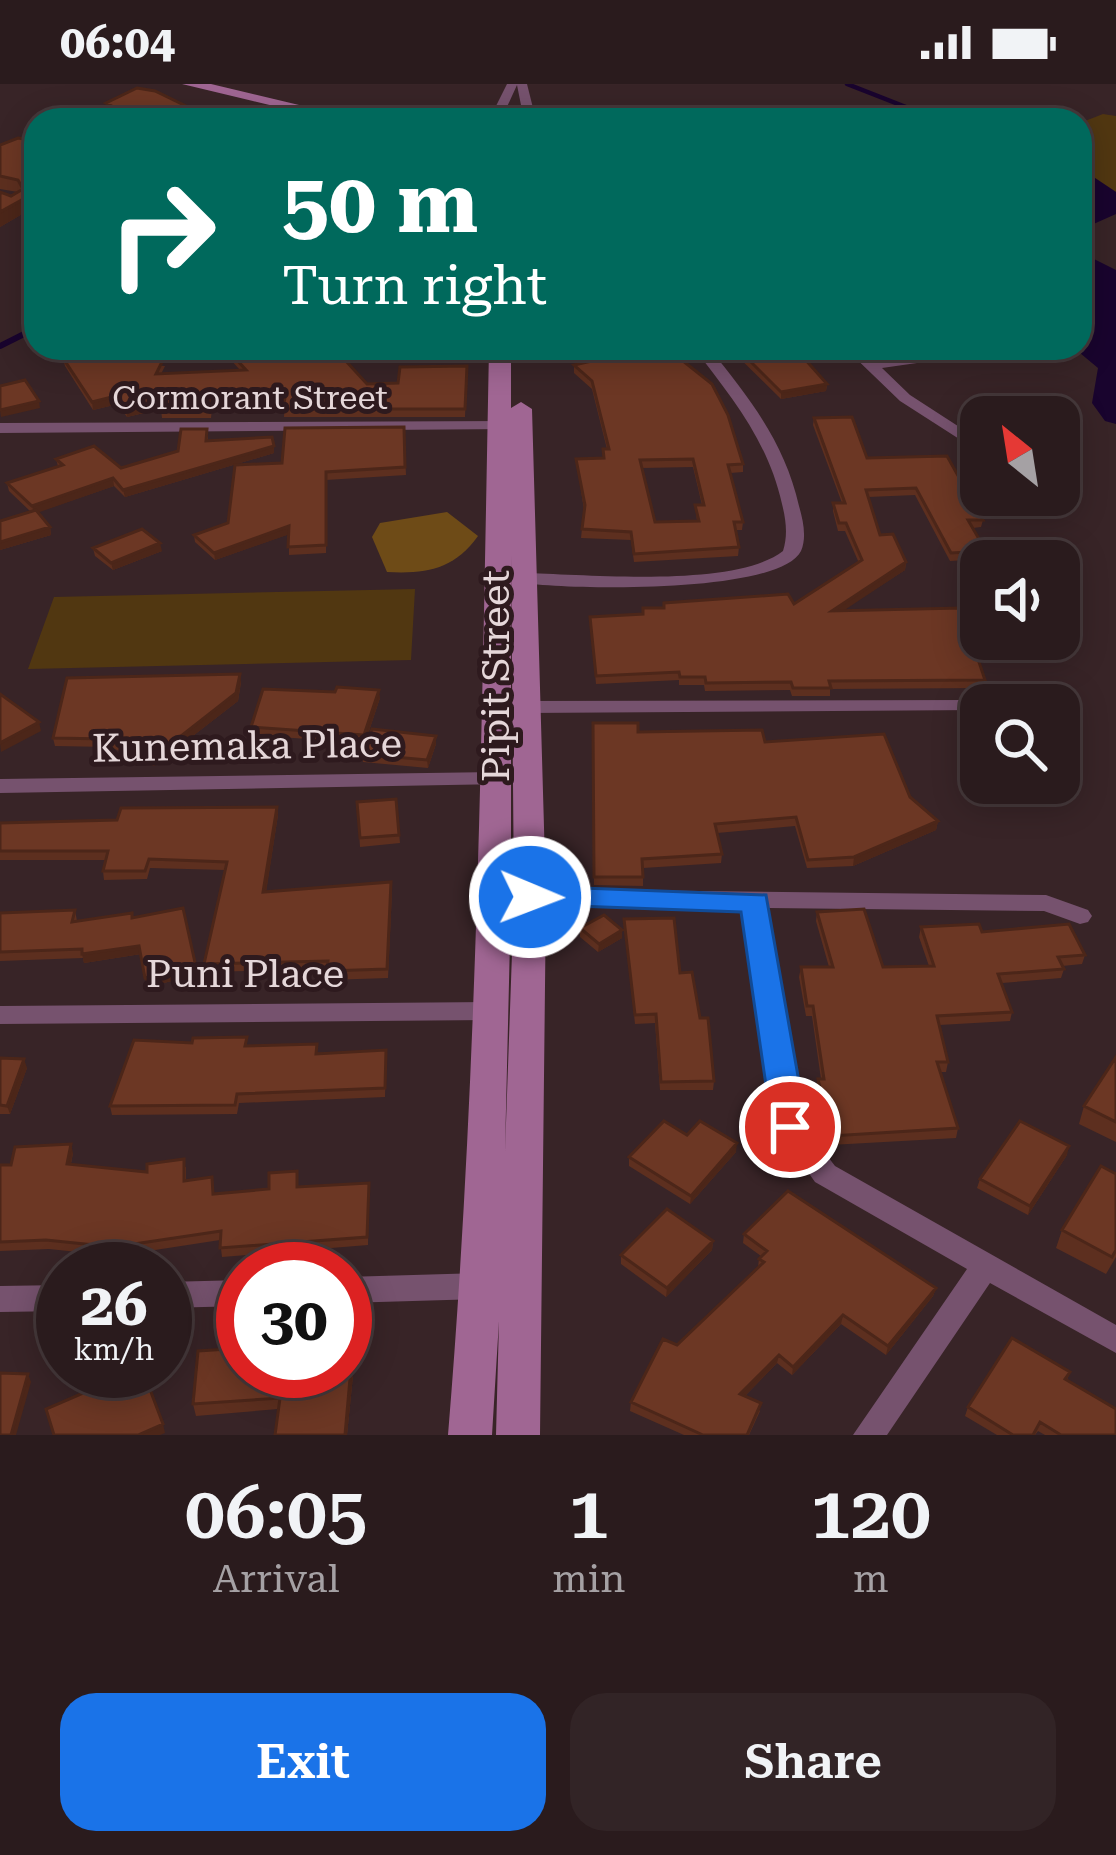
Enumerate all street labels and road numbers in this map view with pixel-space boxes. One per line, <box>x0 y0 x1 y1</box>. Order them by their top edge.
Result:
street label: Cormorant Street <box>112 378 388 417</box>
street label: Pipit Street <box>473 570 519 782</box>
street label: Kunemaka Place <box>92 720 402 772</box>
street label: Puni Place <box>146 951 344 997</box>

